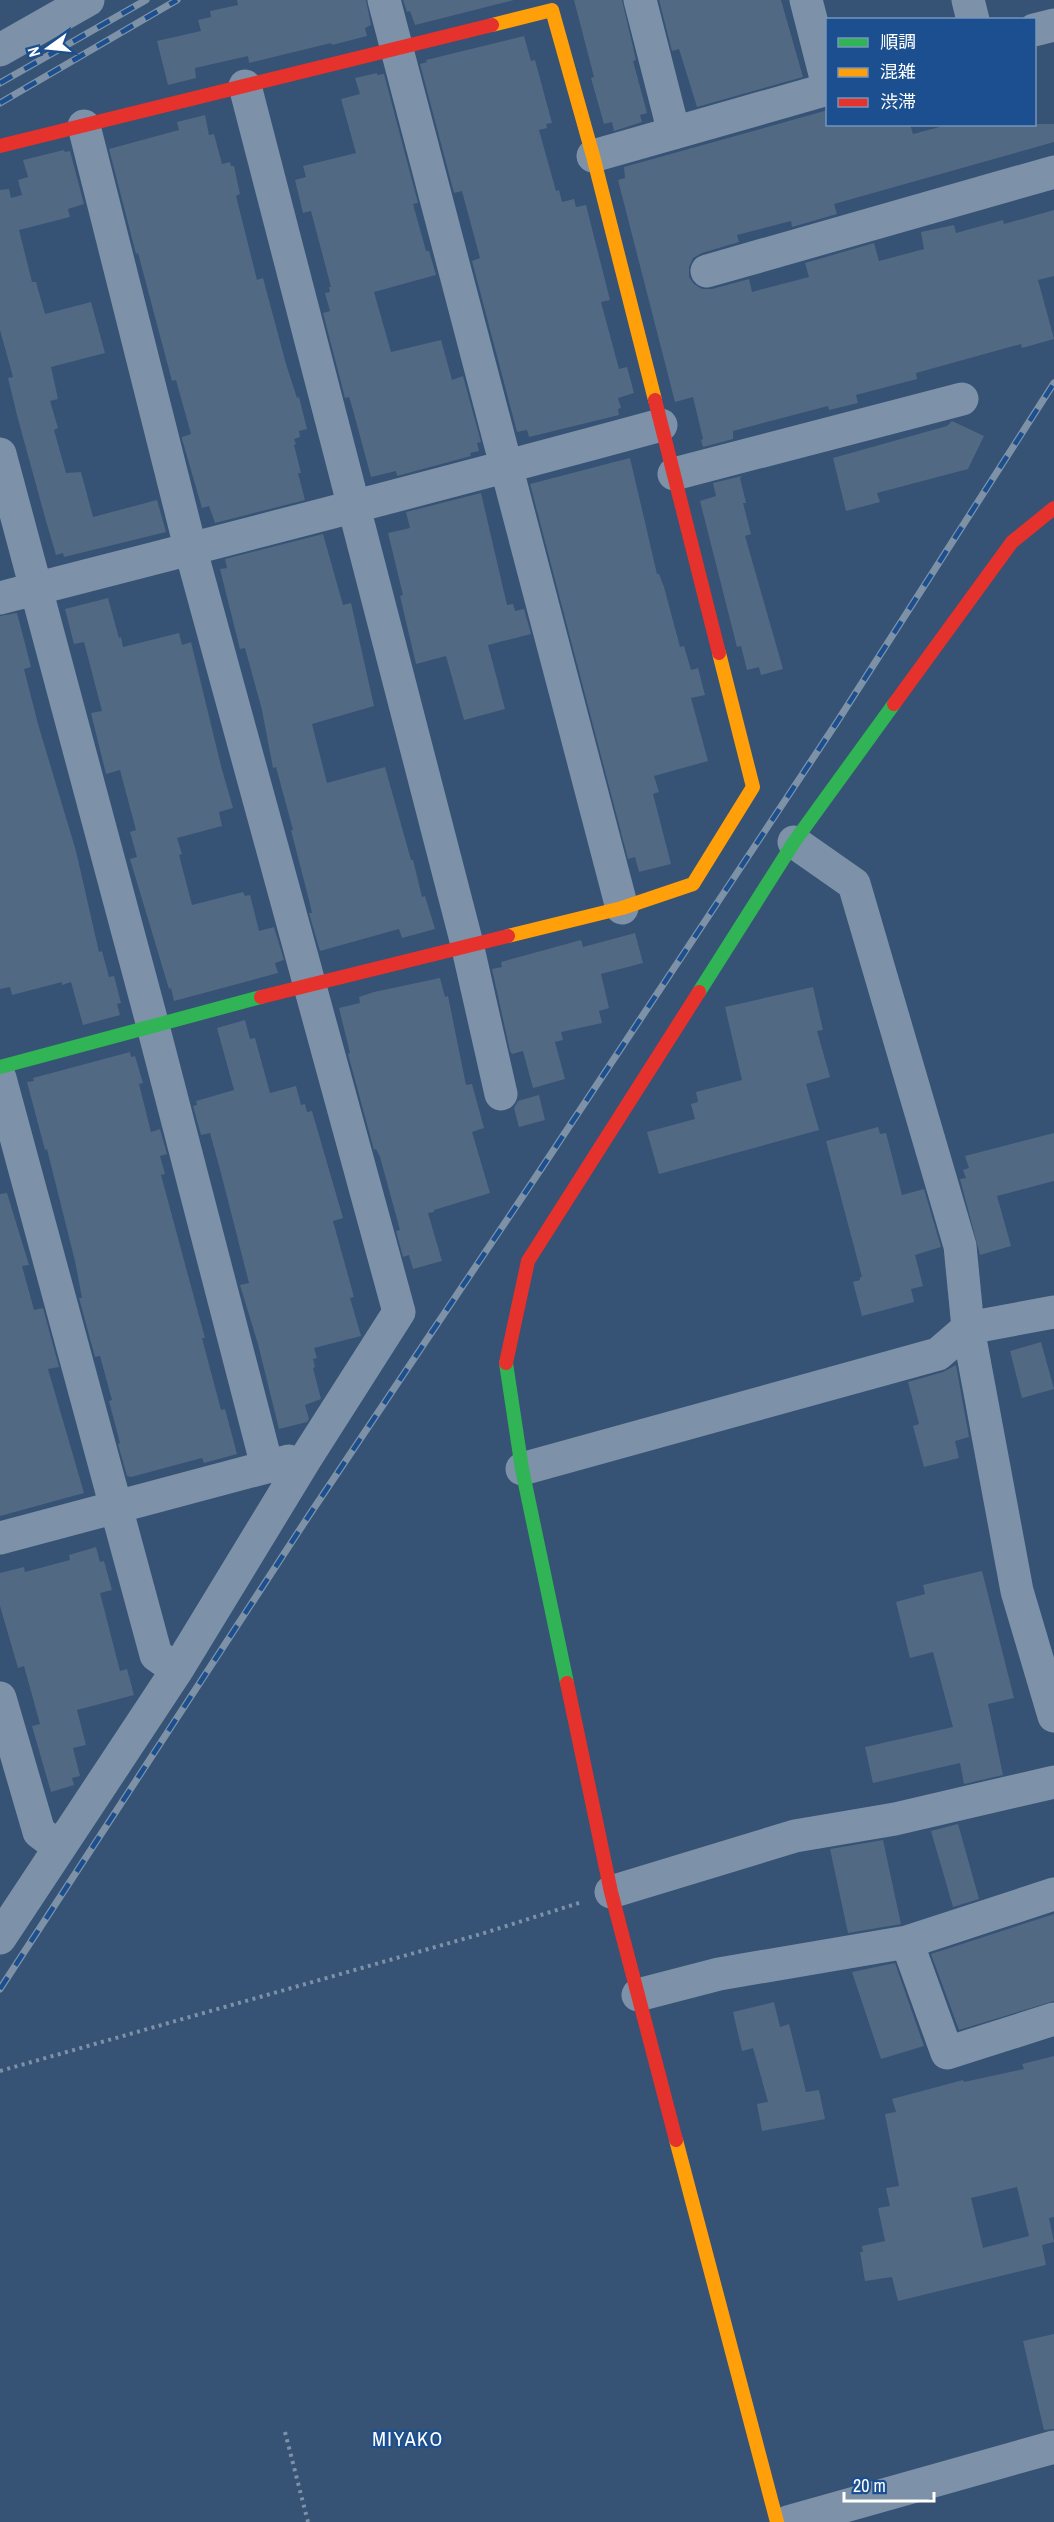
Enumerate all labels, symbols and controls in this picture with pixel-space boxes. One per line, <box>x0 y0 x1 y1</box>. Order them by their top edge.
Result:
north arrow <box>18 18 78 78</box>
legend <box>826 18 1036 126</box>
text: 順調 <box>880 29 916 54</box>
text: N <box>22 44 45 59</box>
text: 混雑 <box>880 59 916 84</box>
text: 渋滞 <box>880 89 916 114</box>
district label: MIYAKO <box>372 2425 444 2452</box>
scale bar <box>844 2465 934 2503</box>
text: 20 m <box>853 2473 886 2498</box>

